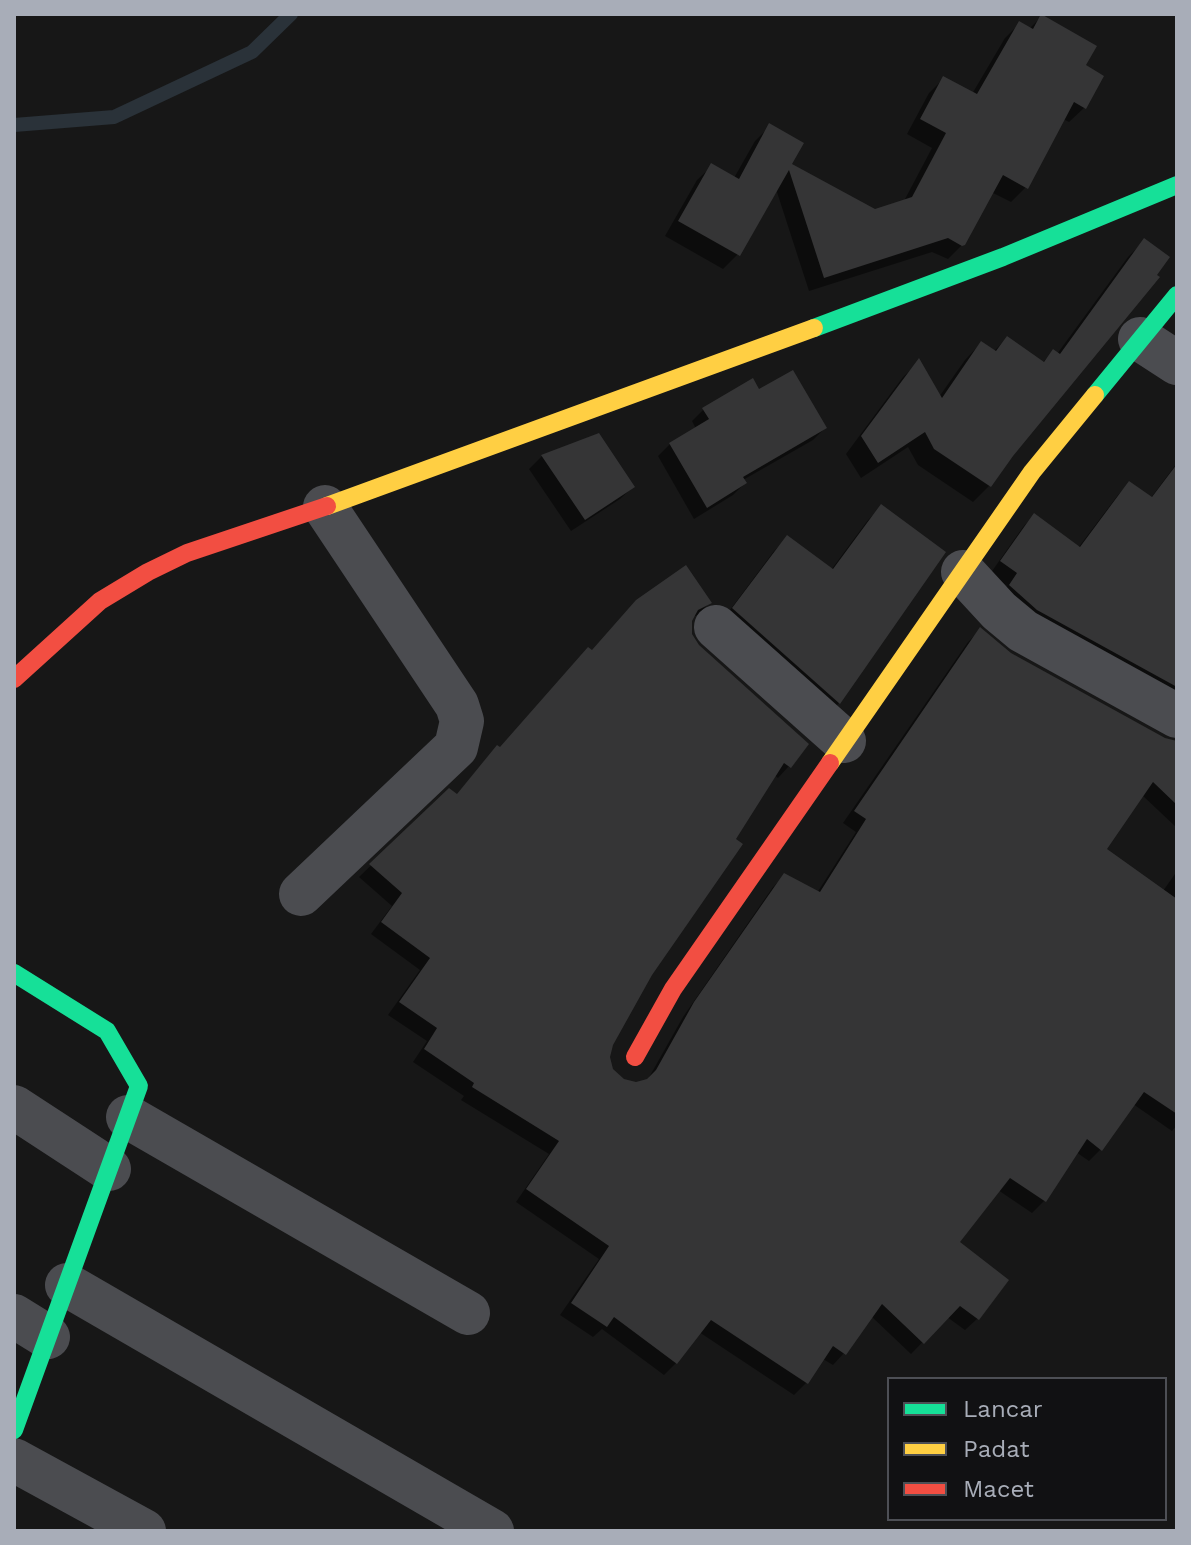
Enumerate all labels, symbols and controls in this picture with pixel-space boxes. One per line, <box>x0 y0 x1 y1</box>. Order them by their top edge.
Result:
legend <box>887 1377 1167 1521</box>
text: Lancar <box>963 1395 1043 1423</box>
text: Padat <box>963 1435 1029 1463</box>
text: Macet <box>963 1475 1034 1503</box>

